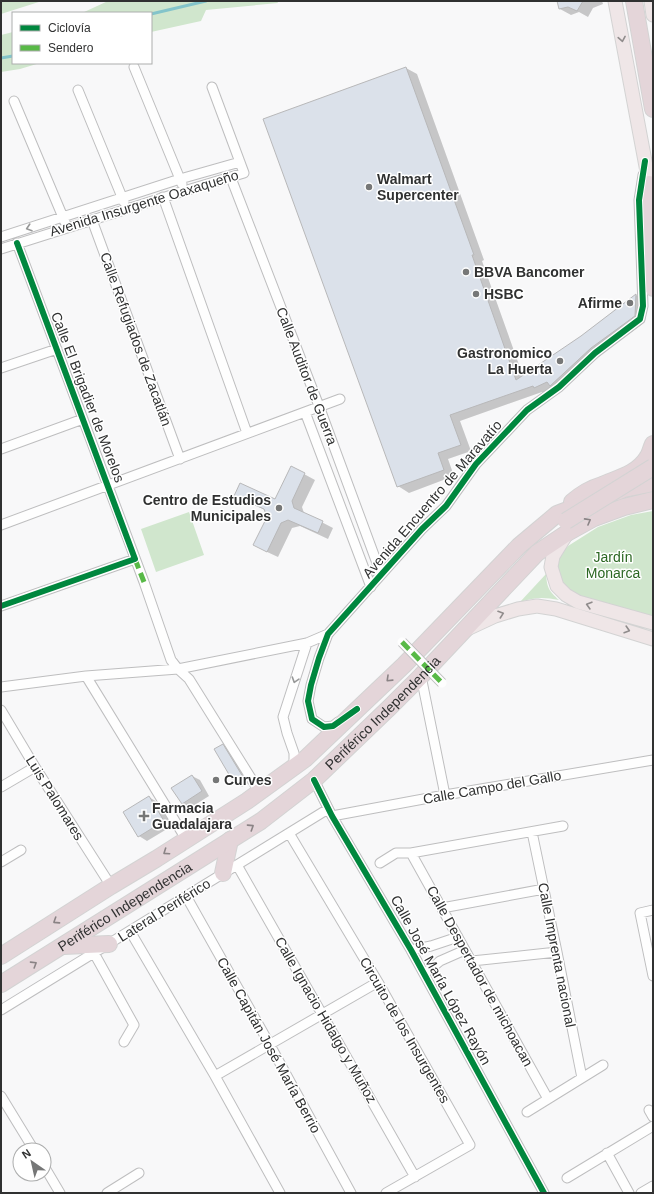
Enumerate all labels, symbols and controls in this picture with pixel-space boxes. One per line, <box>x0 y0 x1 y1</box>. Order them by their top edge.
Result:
legend <box>12 12 152 64</box>
text: Ciclovía <box>48 21 91 35</box>
one-way arrow <box>617 36 626 42</box>
text: Sendero <box>48 41 94 55</box>
street label: Avenida Insurgente Oaxaqueño <box>48 167 241 239</box>
place label: Walmart Supercenter <box>377 171 459 203</box>
marker: Walmart Supercenter <box>364 182 374 192</box>
one-way arrow <box>26 223 33 232</box>
street label: Calle Refugiados de Zacatlán <box>97 250 175 428</box>
place label: BBVA Bancomer <box>474 264 585 280</box>
marker: BBVA Bancomer <box>461 267 471 277</box>
place label: HSBC <box>484 286 524 302</box>
marker: HSBC <box>471 289 481 299</box>
place label: Afirme <box>578 295 622 311</box>
marker: Afirme <box>625 298 635 308</box>
street label: Calle Auditor de Guerra <box>273 305 341 447</box>
street label: Calle El Brigadier de Morelos <box>48 309 128 485</box>
place label: Gastronomico La Huerta <box>457 345 552 377</box>
marker: Gastronomico La Huerta <box>555 356 565 366</box>
street label: Avenida Encuentro de Maravatío <box>359 417 505 581</box>
place label: Centro de Estudios Municipales <box>143 492 271 524</box>
marker: Centro de Estudios Municipales <box>274 503 284 513</box>
one-way arrow <box>584 519 591 526</box>
park label: Jardín Monarca <box>586 549 640 581</box>
one-way arrow <box>585 601 592 610</box>
one-way arrow <box>498 611 505 619</box>
one-way arrow <box>623 625 630 634</box>
street label: Periférico Independencia <box>322 653 444 773</box>
one-way arrow <box>386 674 394 681</box>
one-way arrow <box>291 676 300 683</box>
street label: Luis Palomares <box>23 753 87 843</box>
street label: Calle Campo del Gallo <box>422 767 563 807</box>
place label: Curves <box>224 772 272 788</box>
marker: Curves <box>211 775 221 785</box>
place label: Farmacia Guadalajara <box>152 800 232 832</box>
marker: Farmacia Guadalajara <box>139 811 149 821</box>
one-way arrow <box>246 825 253 832</box>
one-way arrow <box>163 848 170 855</box>
street label: Periférico Independencia <box>55 858 195 954</box>
street label: Lateral Periférico <box>115 875 213 945</box>
street label: Calle Imprenta nacional <box>535 881 579 1029</box>
street label: Calle Despertador de michoacan <box>424 883 536 1069</box>
street label: Calle José María López Rayón <box>388 892 494 1068</box>
one-way arrow <box>53 916 60 924</box>
street label: Calle Ignacio Hidalgo y Muñoz <box>272 934 380 1106</box>
street label: Calle Capitán José María Berrio <box>214 954 324 1136</box>
street label: Circuito de los Insurgentes <box>357 954 453 1106</box>
one-way arrow <box>30 961 37 968</box>
north arrow <box>12 1142 52 1182</box>
text: N <box>20 1146 33 1161</box>

